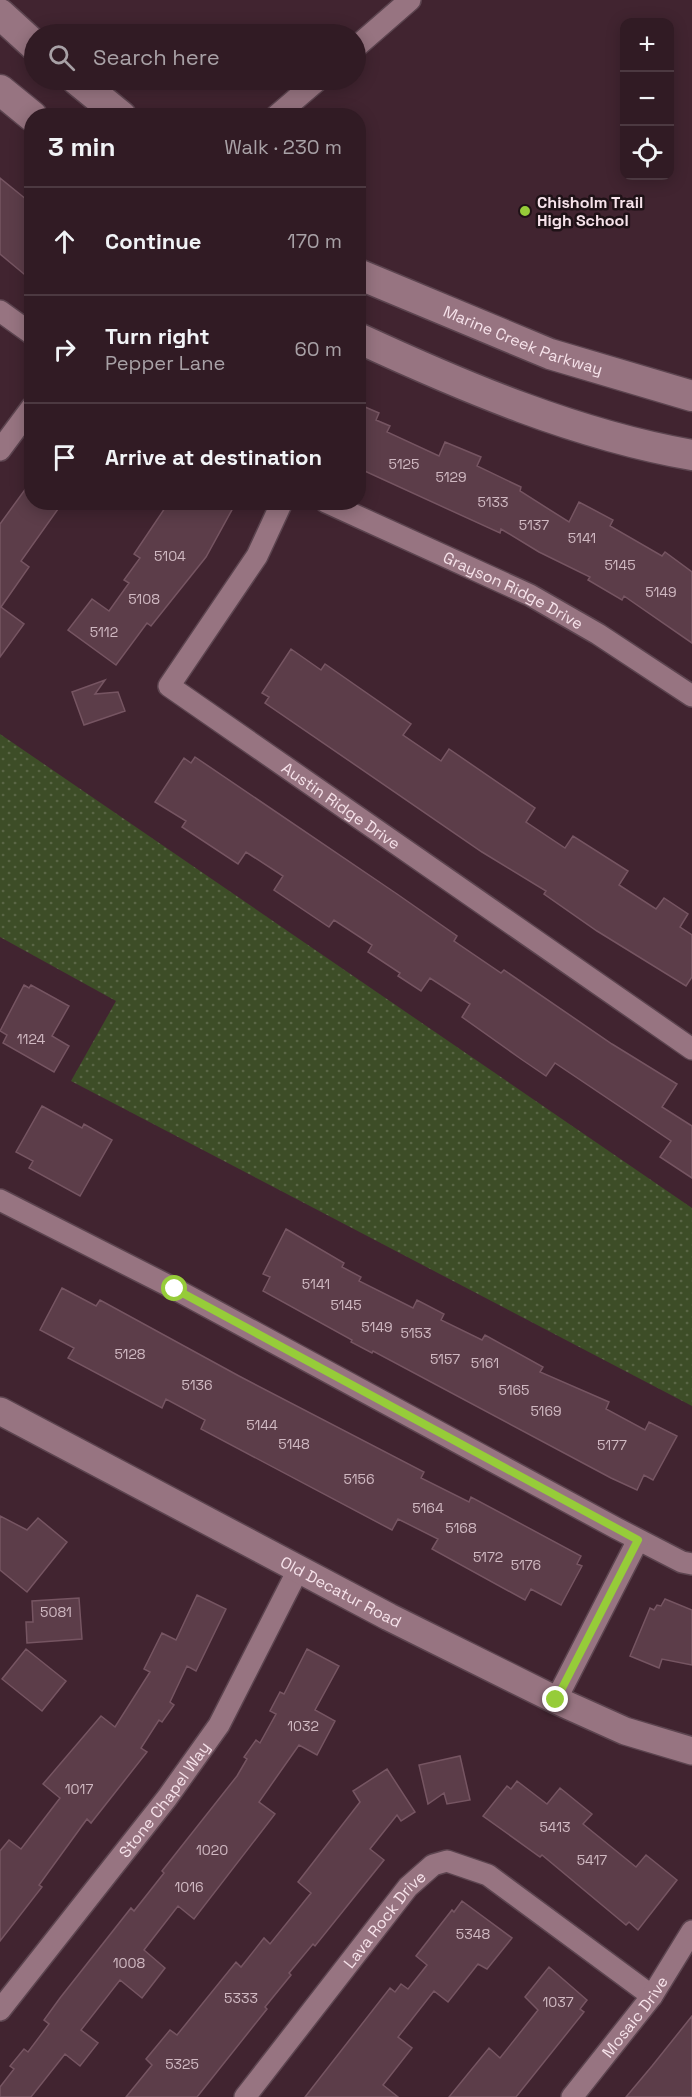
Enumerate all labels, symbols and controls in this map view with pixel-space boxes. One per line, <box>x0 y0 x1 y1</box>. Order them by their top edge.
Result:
map controls <box>620 18 674 180</box>
button: + <box>620 18 674 72</box>
search box <box>24 24 366 90</box>
icon: search <box>45 41 78 74</box>
text: Search here <box>93 43 220 71</box>
button: − <box>620 72 674 126</box>
button: locate <box>620 126 674 180</box>
text: 3 min <box>48 130 116 164</box>
text: Walk · 230 m <box>224 134 342 160</box>
place label: Chisholm Trail High School <box>537 192 643 231</box>
marker: Chisholm Trail High School <box>518 204 532 218</box>
icon: ahead <box>48 225 81 258</box>
text: Continue <box>105 227 201 255</box>
text: 170 m <box>287 228 342 254</box>
street label: Marine Creek Parkway <box>440 301 605 380</box>
text: Turn right <box>105 322 210 350</box>
icon: right <box>48 333 81 366</box>
text: 60 m <box>295 336 342 362</box>
text: Pepper Lane <box>105 350 225 376</box>
icon: arrive <box>48 441 81 474</box>
text: Arrive at destination <box>105 443 322 471</box>
house number: 5125 <box>389 455 419 473</box>
house number: 5129 <box>435 468 467 486</box>
house number: 5133 <box>478 493 508 511</box>
house number: 5137 <box>519 516 549 534</box>
house number: 5141 <box>568 529 596 547</box>
house number: 5104 <box>154 547 186 565</box>
street label: Grayson Ridge Drive <box>440 547 587 634</box>
house number: 5145 <box>604 556 636 574</box>
house number: 5149 <box>645 583 677 601</box>
house number: 5108 <box>128 590 160 608</box>
house number: 5112 <box>90 623 118 641</box>
street label: Austin Ridge Drive <box>277 757 404 854</box>
house number: 1124 <box>17 1030 45 1048</box>
route start <box>161 1275 187 1301</box>
house number: 5141 <box>302 1275 330 1293</box>
house number: 5145 <box>330 1296 362 1314</box>
house number: 5149 <box>361 1318 393 1336</box>
house number: 5153 <box>401 1324 431 1342</box>
house number: 5128 <box>114 1345 146 1363</box>
house number: 5157 <box>430 1350 460 1368</box>
house number: 5161 <box>471 1354 499 1372</box>
house number: 5136 <box>181 1376 213 1394</box>
house number: 5165 <box>499 1381 530 1399</box>
house number: 5169 <box>530 1402 562 1420</box>
house number: 5144 <box>246 1416 278 1434</box>
house number: 5148 <box>278 1435 310 1453</box>
house number: 5177 <box>597 1436 627 1454</box>
house number: 5156 <box>344 1470 375 1488</box>
house number: 5164 <box>412 1499 444 1517</box>
house number: 5168 <box>445 1519 477 1537</box>
house number: 5172 <box>473 1548 503 1566</box>
street label: Old Decatur Road <box>277 1551 405 1633</box>
house number: 5176 <box>511 1556 541 1574</box>
house number: 5081 <box>40 1603 72 1621</box>
route end <box>542 1686 568 1712</box>
house number: 1032 <box>287 1717 319 1735</box>
street label: Stone Chapel Way <box>114 1738 215 1862</box>
house number: 1017 <box>65 1780 93 1798</box>
house number: 5413 <box>539 1818 571 1836</box>
house number: 1020 <box>196 1841 228 1859</box>
house number: 5417 <box>577 1851 607 1869</box>
street label: Lava Rock Drive <box>339 1866 430 1973</box>
house number: 1016 <box>174 1878 204 1896</box>
house number: 5348 <box>456 1925 490 1943</box>
house number: 1008 <box>113 1954 146 1972</box>
street label: Mosaic Drive <box>597 1972 673 2062</box>
house number: 5333 <box>224 1989 258 2007</box>
house number: 1037 <box>542 1993 574 2011</box>
house number: 5325 <box>165 2055 199 2073</box>

